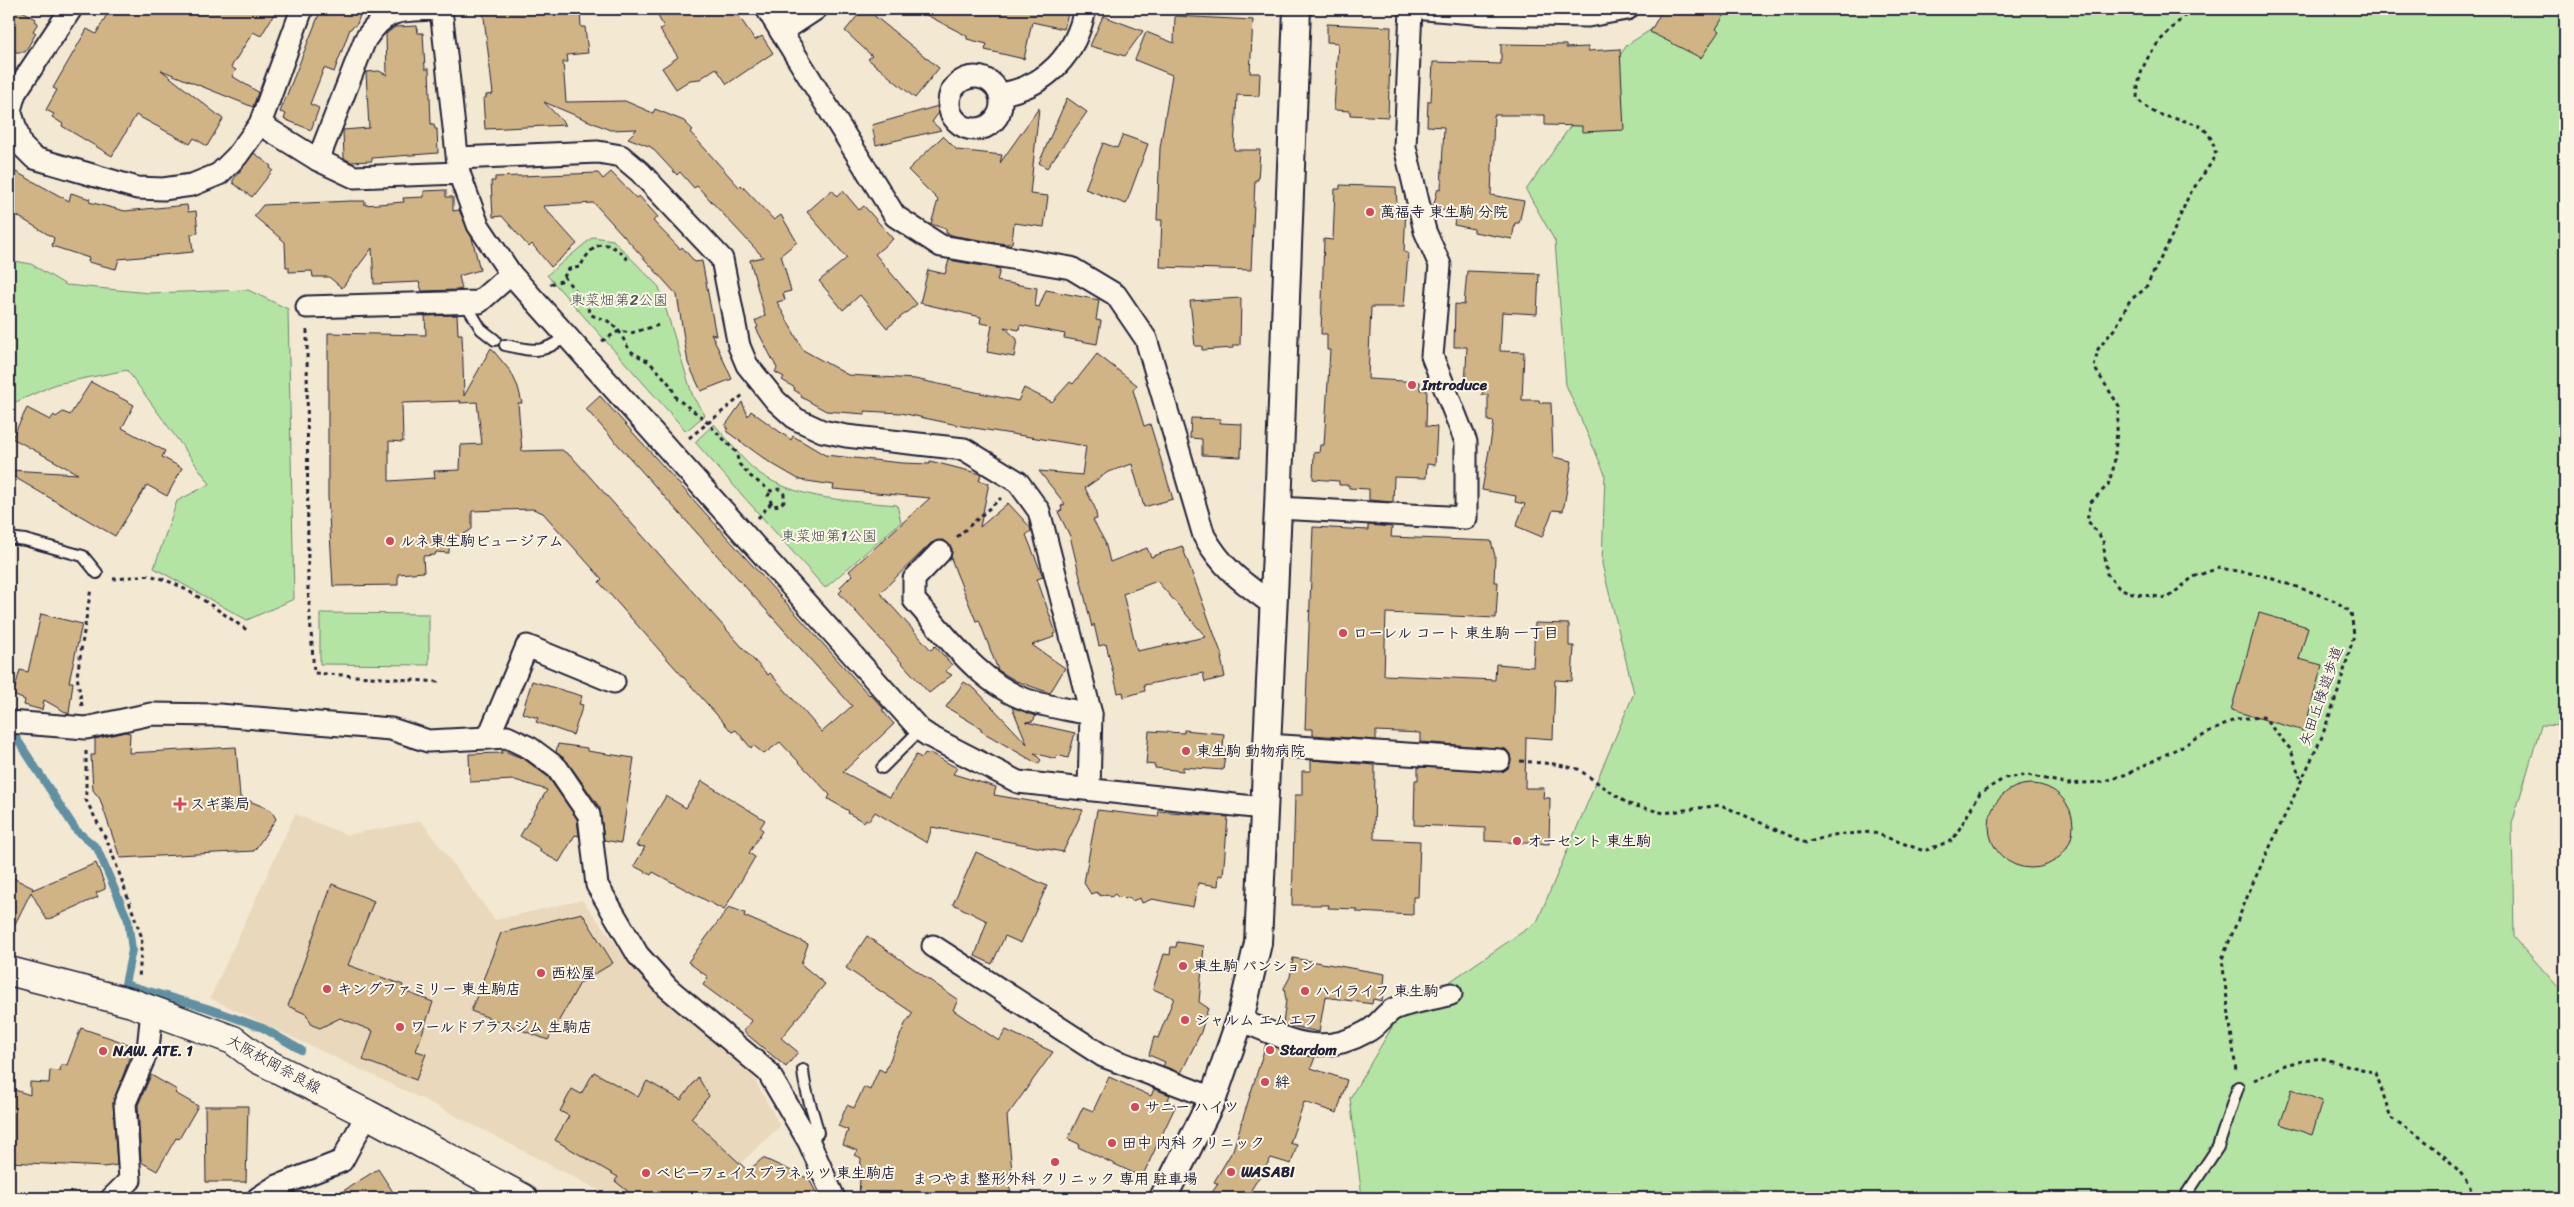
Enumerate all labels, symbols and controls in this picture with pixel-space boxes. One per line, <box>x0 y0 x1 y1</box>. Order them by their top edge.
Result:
place label: 萬福寺 東生駒 分院 <box>1380 199 1508 225</box>
marker: 萬福寺 東生駒 分院 <box>1364 206 1376 218</box>
park label: 東菜畑第2公園 <box>570 287 668 313</box>
place label: Introduce <box>1421 372 1488 398</box>
marker: Introduce <box>1406 379 1418 391</box>
park label: 東菜畑第1公園 <box>781 523 877 549</box>
place label: ルネ東生駒ビュージアム <box>400 528 564 554</box>
marker: ルネ東生駒ビュージアム <box>384 535 396 547</box>
place label: ローレル コート 東生駒 一丁目 <box>1353 620 1559 646</box>
marker: ローレル コート 東生駒 一丁目 <box>1337 627 1349 639</box>
street label: 矢田丘陵遊歩道 <box>2292 642 2350 750</box>
place label: 東生駒 動物病院 <box>1196 738 1305 764</box>
marker: 東生駒 動物病院 <box>1180 745 1192 757</box>
place label: スギ薬局 <box>190 791 250 817</box>
marker: スギ薬局 <box>174 798 186 810</box>
place label: オーセント 東生駒 <box>1527 828 1651 854</box>
marker: オーセント 東生駒 <box>1511 835 1523 847</box>
place label: 東生駒 パンション <box>1193 953 1316 979</box>
place label: 西松屋 <box>551 960 596 986</box>
marker: 東生駒 パンション <box>1177 960 1189 972</box>
marker: 西松屋 <box>535 967 547 979</box>
place label: キングファミリー 東生駒店 <box>337 976 521 1002</box>
place label: ハイライフ 東生駒 <box>1315 978 1439 1004</box>
marker: キングファミリー 東生駒店 <box>321 983 333 995</box>
marker: ハイライフ 東生駒 <box>1299 985 1311 997</box>
place label: シャルム エムエフ <box>1195 1007 1318 1033</box>
place label: ワールドプラスジム 生駒店 <box>410 1014 592 1040</box>
marker: シャルム エムエフ <box>1179 1014 1191 1026</box>
marker: ワールドプラスジム 生駒店 <box>394 1021 406 1033</box>
street label: 大阪枚岡奈良線 <box>222 1027 326 1101</box>
place label: Stardom <box>1279 1037 1337 1063</box>
place label: NAW. ATE. 1 <box>112 1038 193 1064</box>
marker: Stardom <box>1264 1044 1276 1056</box>
marker: NAW. ATE. 1 <box>97 1045 109 1057</box>
place label: 絆 <box>1275 1069 1290 1095</box>
marker: 絆 <box>1259 1076 1271 1088</box>
place label: サニー ハイツ <box>1145 1094 1239 1120</box>
marker: サニー ハイツ <box>1129 1101 1141 1113</box>
place label: 田中 内科 クリニック <box>1122 1130 1265 1156</box>
marker: 田中 内科 クリニック <box>1106 1137 1118 1149</box>
marker: まつやま 整形外科 クリニック 専用 駐車場 <box>1049 1156 1061 1168</box>
place label: WASABI <box>1241 1159 1295 1185</box>
place label: ベビーフェイスプラネッツ 東生駒店 <box>656 1160 896 1186</box>
place label: まつやま 整形外科 クリニック 専用 駐車場 <box>912 1166 1198 1192</box>
marker: WASABI <box>1225 1166 1237 1178</box>
marker: ベビーフェイスプラネッツ 東生駒店 <box>640 1167 652 1179</box>

